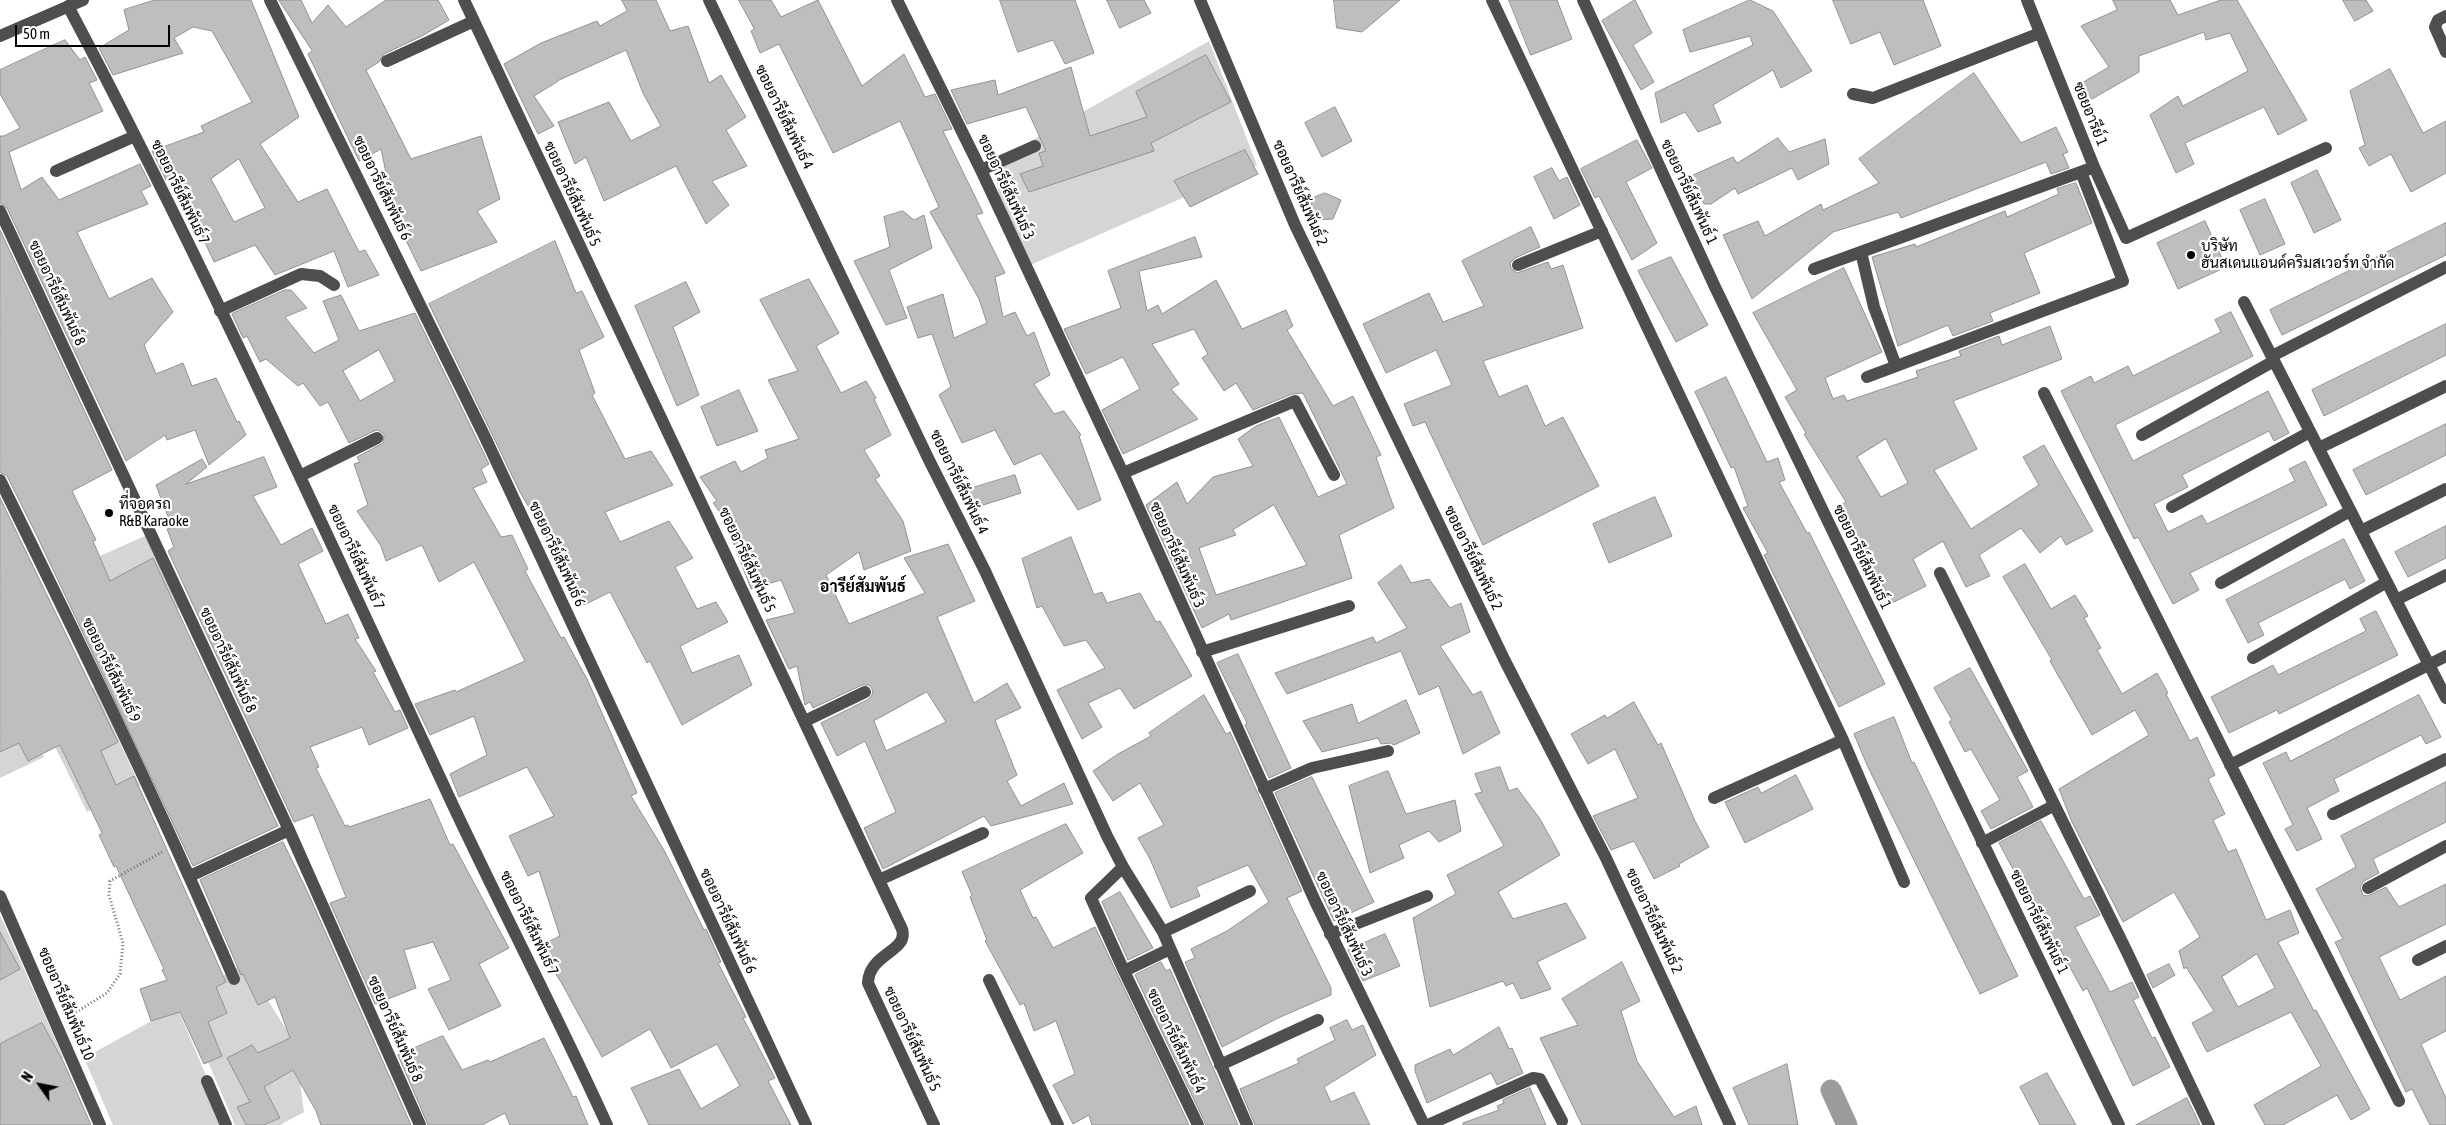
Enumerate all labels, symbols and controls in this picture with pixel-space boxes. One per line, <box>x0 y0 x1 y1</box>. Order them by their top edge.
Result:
scale bar <box>18 15 172 47</box>
text: 50 m <box>23 25 50 42</box>
street label: ซอยอารีย์สัมพันธ์ 4 <box>751 62 817 172</box>
street label: ซอยอารีย์ 1 <box>2069 79 2111 149</box>
street label: ซอยอารีย์สัมพันธ์ 3 <box>974 132 1038 242</box>
street label: ซอยอารีย์สัมพันธ์ 6 <box>349 133 415 243</box>
street label: ซอยอารีย์สัมพันธ์ 7 <box>147 137 213 247</box>
street label: ซอยอารีย์สัมพันธ์ 2 <box>1269 137 1331 249</box>
street label: ซอยอารีย์สัมพันธ์ 1 <box>1657 137 1721 247</box>
street label: ซอยอารีย์สัมพันธ์ 5 <box>540 139 604 249</box>
place label: บริษัท ฮันสเดนแอนด์คริมสเวอร์ท จำกัด <box>2201 237 2394 272</box>
street label: ซอยอารีย์สัมพันธ์ 8 <box>25 238 89 348</box>
marker: บริษัท ฮันสเดนแอนด์คริมสเวอร์ท จำกัด <box>2185 249 2197 261</box>
street label: ซอยอารีย์สัมพันธ์ 4 <box>926 427 992 537</box>
place label: ที่จอดรถ R&B Karaoke <box>119 495 189 530</box>
street label: ซอยอารีย์สัมพันธ์ 6 <box>525 499 589 609</box>
street label: ซอยอารีย์สัมพันธ์ 3 <box>1146 499 1208 611</box>
street label: ซอยอารีย์สัมพันธ์ 7 <box>324 502 388 612</box>
street label: ซอยอารีย์สัมพันธ์ 1 <box>1829 502 1895 612</box>
street label: ซอยอารีย์สัมพันธ์ 2 <box>1440 503 1506 613</box>
street label: ซอยอารีย์สัมพันธ์ 5 <box>715 505 779 615</box>
marker: ที่จอดรถ R&B Karaoke <box>103 507 115 519</box>
district label: อารีย์สัมพันธ์ <box>820 577 906 597</box>
street label: ซอยอารีย์สัมพันธ์ 8 <box>196 605 260 715</box>
street label: ซอยอารีย์สัมพันธ์ 9 <box>78 615 144 725</box>
street label: ซอยอารีย์สัมพันธ์ 6 <box>696 866 760 976</box>
street label: ซอยอารีย์สัมพันธ์ 2 <box>1622 866 1686 976</box>
street label: ซอยอารีย์สัมพันธ์ 1 <box>2006 867 2072 977</box>
street label: ซอยอารีย์สัมพันธ์ 7 <box>496 868 562 978</box>
street label: ซอยอารีย์สัมพันธ์ 3 <box>1312 869 1376 979</box>
street label: ซอยอารีย์สัมพันธ์ 10 <box>34 945 98 1063</box>
street label: ซอยอารีย์สัมพันธ์ 8 <box>364 973 426 1085</box>
street label: ซอยอารีย์สัมพันธ์ 5 <box>880 984 944 1094</box>
street label: ซอยอารีย์สัมพันธ์ 4 <box>1143 986 1209 1096</box>
north arrow <box>15 1060 65 1110</box>
text: N <box>18 1069 36 1085</box>

